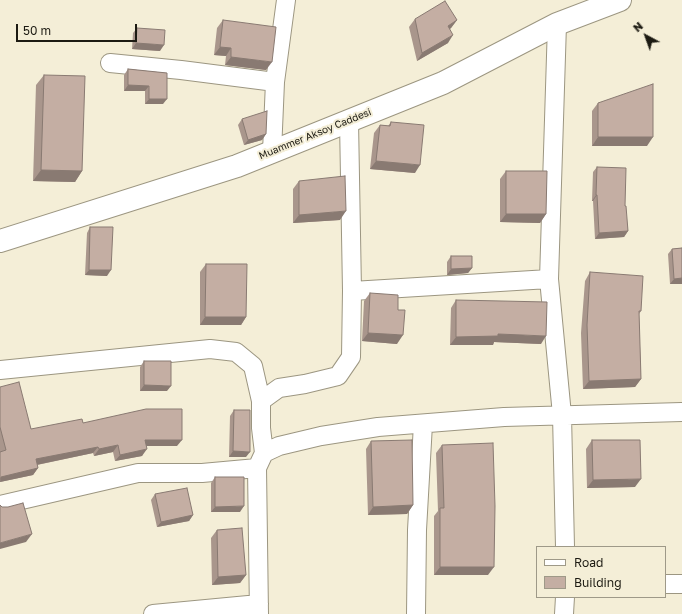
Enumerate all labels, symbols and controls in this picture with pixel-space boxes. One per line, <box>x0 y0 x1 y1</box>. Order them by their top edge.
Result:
scale bar <box>18 16 139 42</box>
north arrow <box>626 16 666 56</box>
text: N <box>630 19 645 34</box>
text: 50 m <box>23 23 51 38</box>
street label: Muammer Aksoy Caddesi <box>257 106 373 162</box>
legend <box>536 546 666 598</box>
text: Road <box>574 555 603 570</box>
text: Building <box>574 575 622 590</box>

